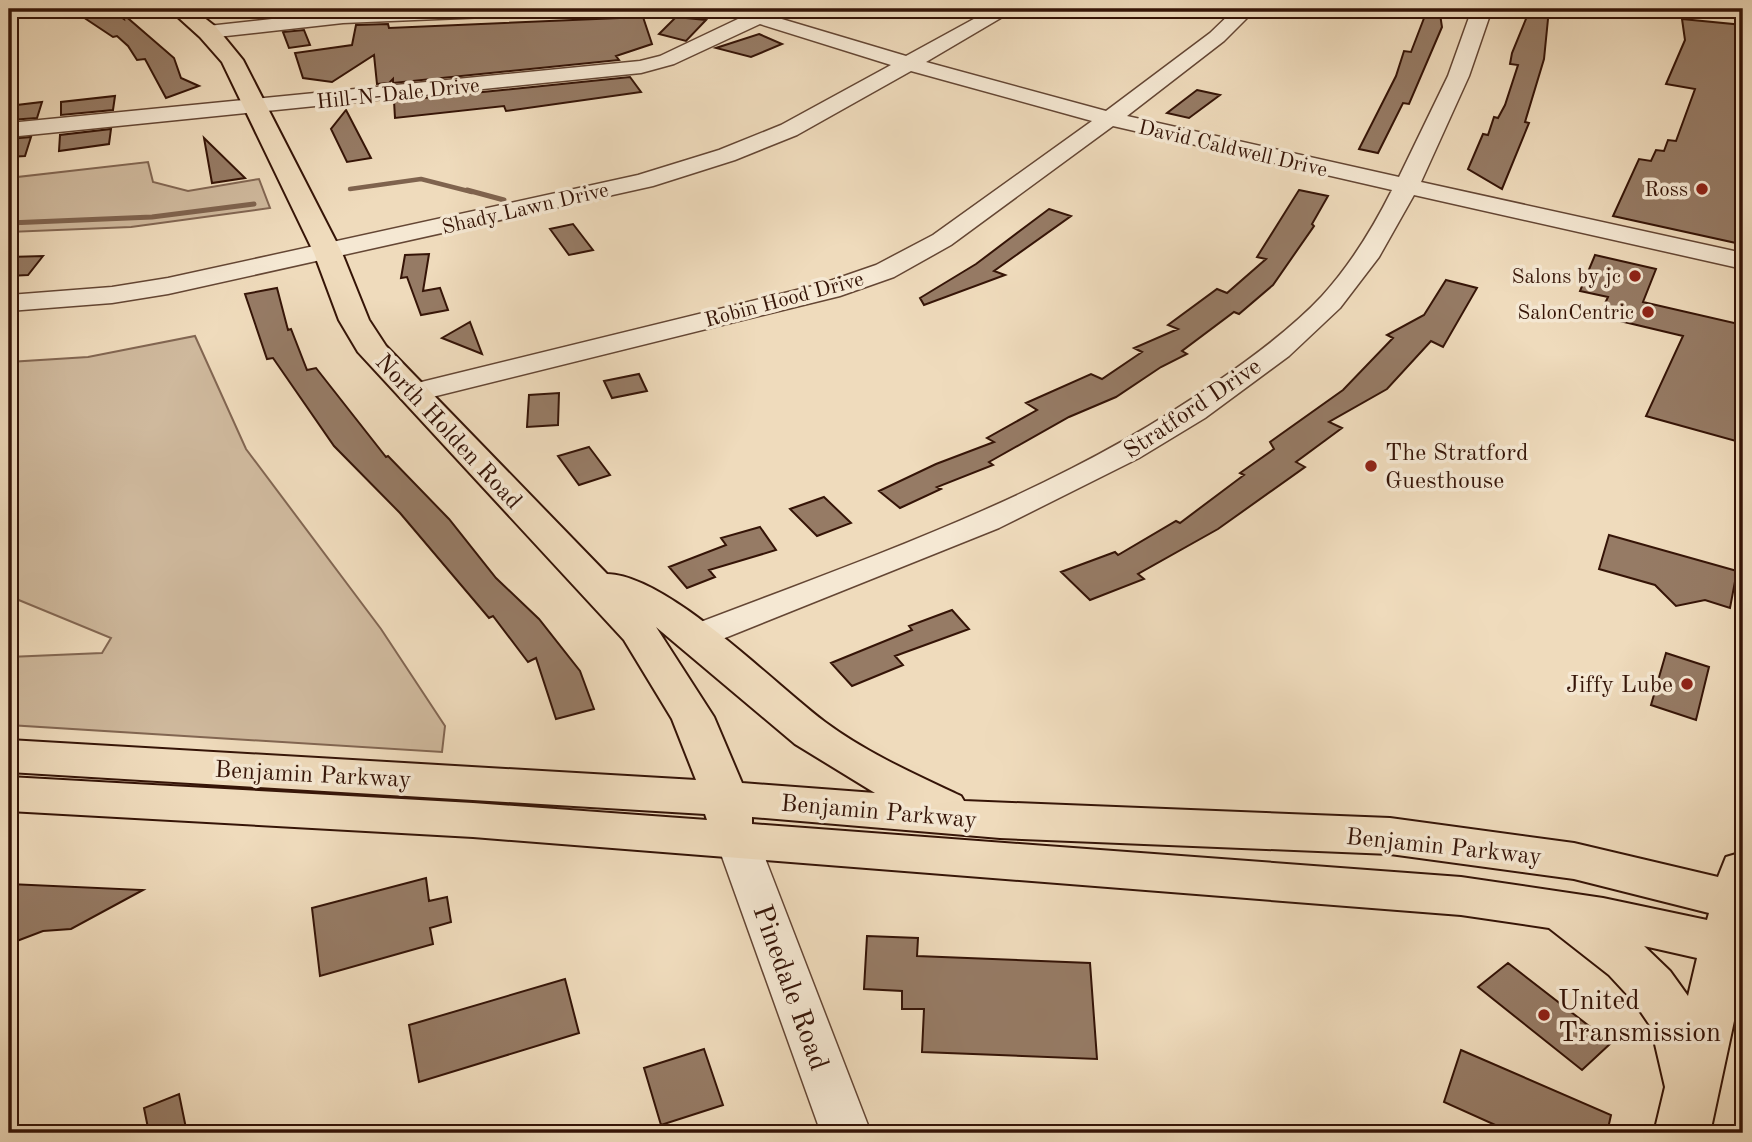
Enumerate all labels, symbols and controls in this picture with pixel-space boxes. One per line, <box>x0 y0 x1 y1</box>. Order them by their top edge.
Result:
street label: Hill-N-Dale Drive <box>316 75 481 113</box>
street label: David Caldwell Drive <box>1136 117 1329 181</box>
street label: Shady Lawn Drive <box>440 180 611 239</box>
place label: Ross <box>1644 180 1688 201</box>
marker: Ross <box>1694 181 1710 197</box>
place label: Salons by jc <box>1512 267 1621 288</box>
marker: Salons by jc <box>1627 268 1643 284</box>
street label: Robin Hood Drive <box>703 269 866 332</box>
place label: SalonCentric <box>1517 303 1634 324</box>
marker: SalonCentric <box>1640 304 1656 320</box>
street label: North Holden Road <box>370 350 525 515</box>
street label: Stratford Drive <box>1120 355 1266 464</box>
place label: The Stratford Guesthouse <box>1385 442 1529 494</box>
marker: The Stratford Guesthouse <box>1363 458 1379 474</box>
place label: Jiffy Lube <box>1566 674 1673 698</box>
marker: Jiffy Lube <box>1679 676 1695 692</box>
street label: Benjamin Parkway <box>214 759 412 793</box>
street label: Benjamin Parkway <box>780 792 978 834</box>
street label: Benjamin Parkway <box>1345 826 1543 870</box>
street label: Pinedale Road <box>746 902 832 1074</box>
place label: United Transmission <box>1558 988 1721 1048</box>
marker: United Transmission <box>1536 1007 1552 1023</box>

